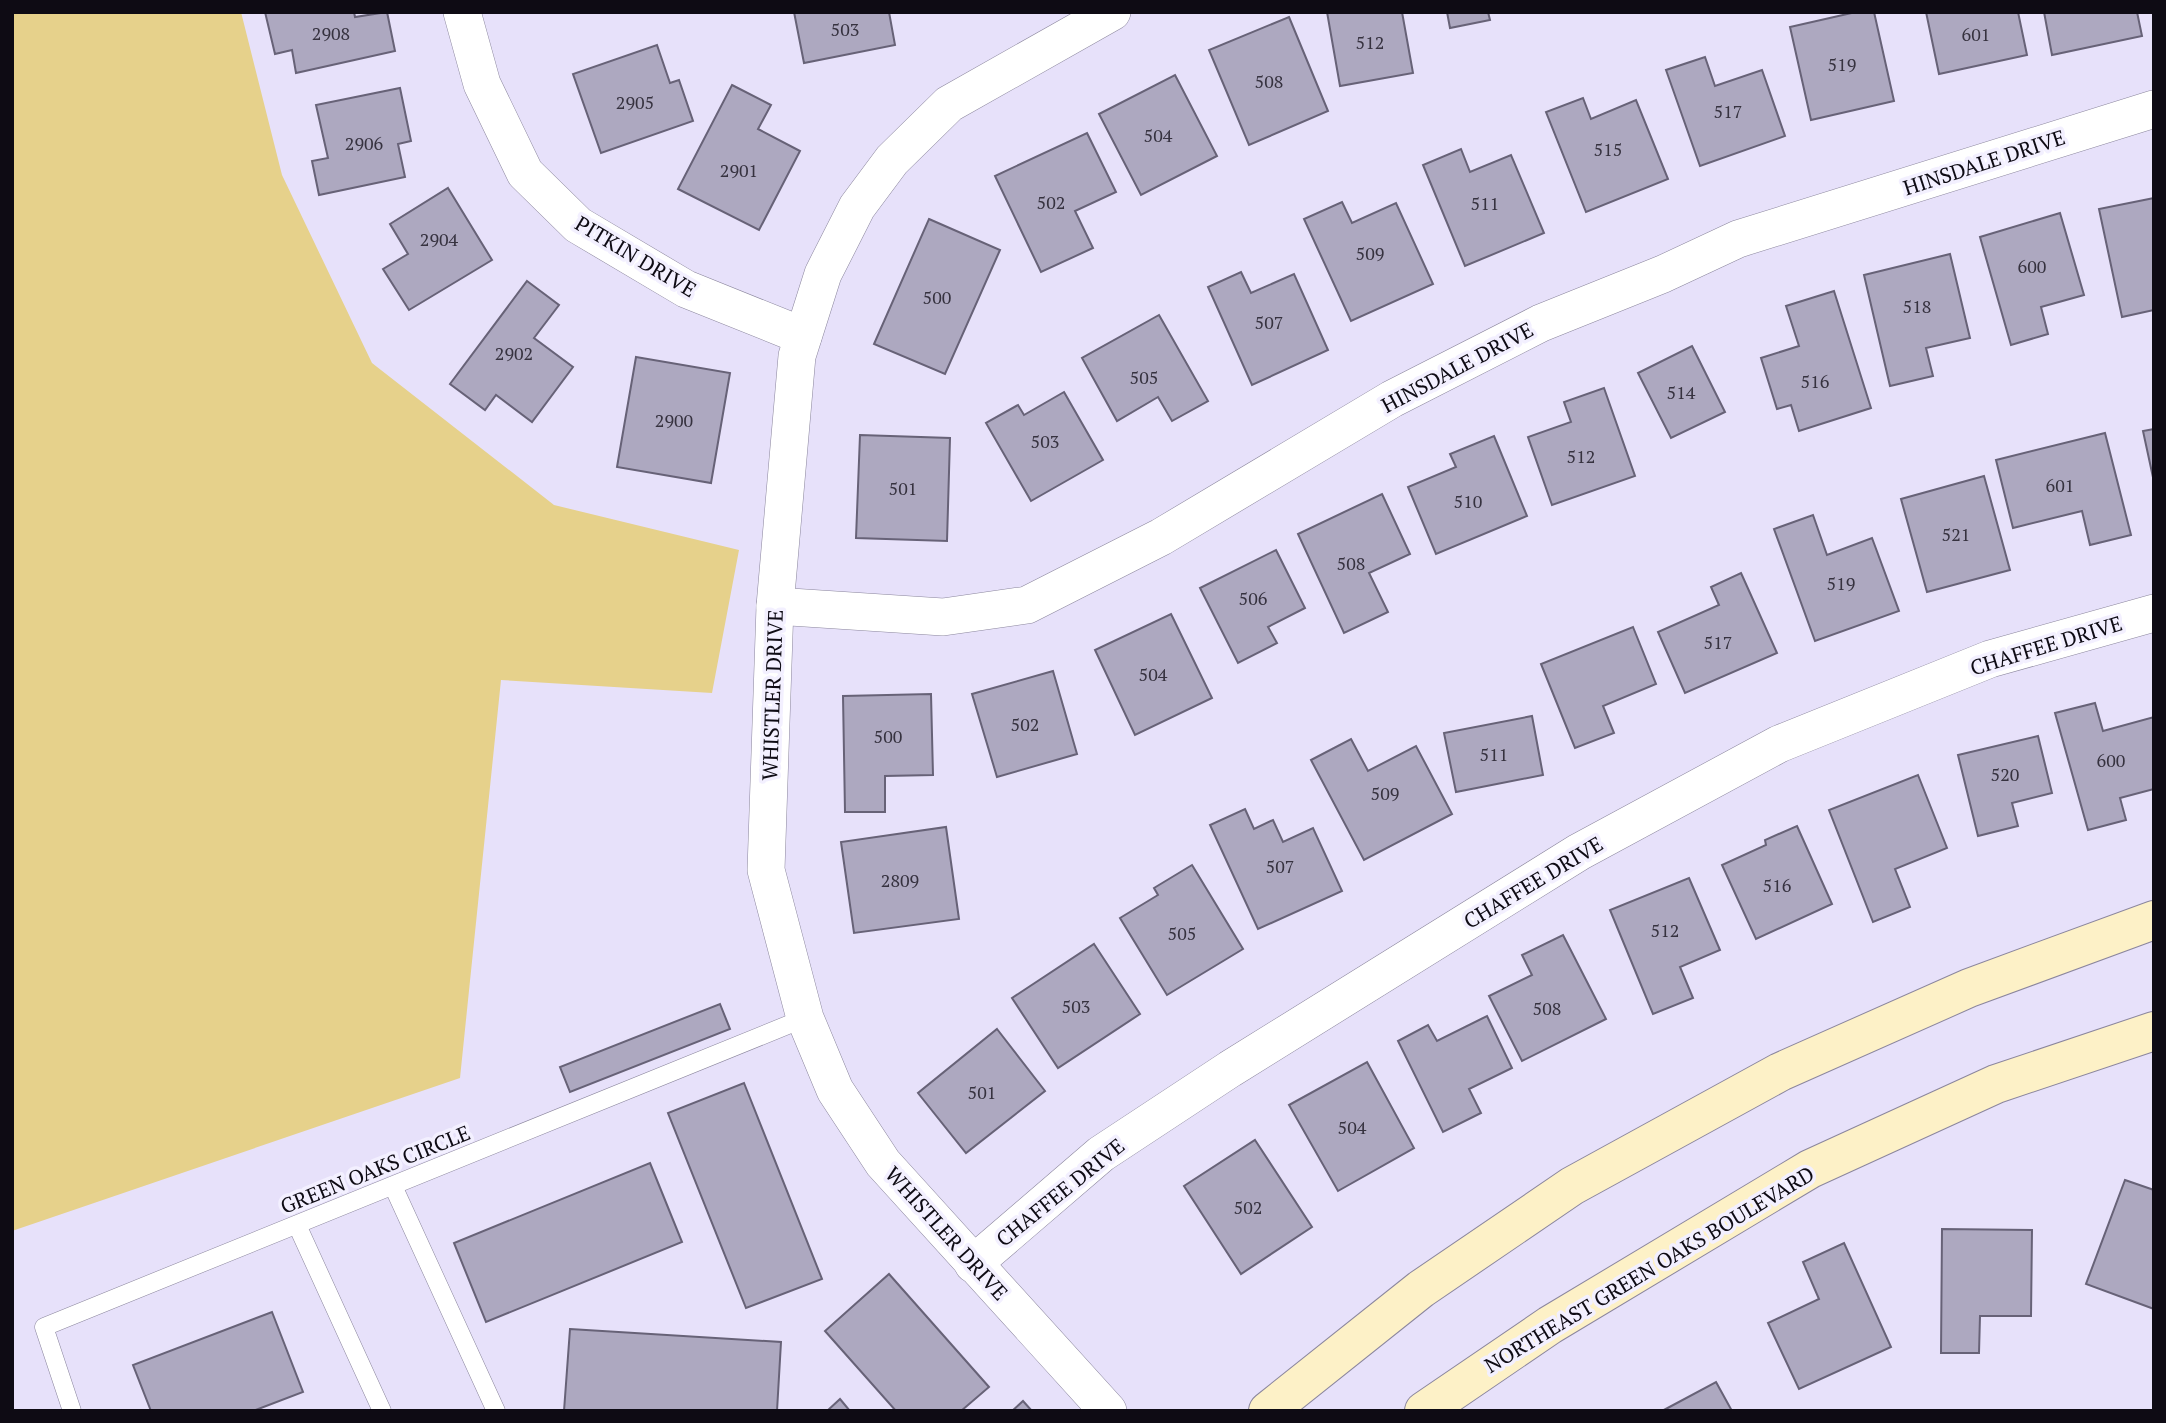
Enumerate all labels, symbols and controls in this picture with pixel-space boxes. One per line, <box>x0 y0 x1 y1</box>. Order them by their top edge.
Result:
house number: 503 <box>831 17 859 41</box>
house number: 2908 <box>312 21 350 45</box>
house number: 601 <box>1962 22 1990 46</box>
house number: 512 <box>1356 30 1384 54</box>
house number: 519 <box>1828 52 1856 76</box>
house number: 508 <box>1255 69 1283 93</box>
house number: 2905 <box>616 90 654 114</box>
house number: 517 <box>1714 99 1742 123</box>
house number: 504 <box>1144 123 1173 147</box>
street label: HINSDALE DRIVE <box>1900 123 2068 201</box>
house number: 2906 <box>345 131 384 155</box>
house number: 515 <box>1594 137 1622 161</box>
house number: 2901 <box>720 158 758 182</box>
house number: 502 <box>1037 190 1065 214</box>
house number: 511 <box>1471 191 1499 215</box>
street label: PITKIN DRIVE <box>570 209 702 303</box>
house number: 2904 <box>420 227 459 251</box>
house number: 509 <box>1356 241 1384 265</box>
house number: 600 <box>2018 254 2046 278</box>
house number: 500 <box>923 285 951 309</box>
house number: 518 <box>1903 294 1931 318</box>
house number: 507 <box>1255 310 1283 334</box>
street label: HINSDALE DRIVE <box>1376 315 1538 419</box>
house number: 2902 <box>495 341 533 365</box>
house number: 505 <box>1130 365 1158 389</box>
house number: 516 <box>1801 369 1830 393</box>
house number: 514 <box>1667 380 1696 404</box>
house number: 2900 <box>655 408 693 432</box>
house number: 503 <box>1031 429 1059 453</box>
house number: 512 <box>1567 444 1595 468</box>
house number: 601 <box>2046 473 2074 497</box>
house number: 501 <box>889 476 917 500</box>
house number: 510 <box>1454 489 1482 513</box>
house number: 521 <box>1942 522 1970 546</box>
house number: 508 <box>1337 551 1365 575</box>
house number: 519 <box>1827 571 1855 595</box>
house number: 506 <box>1239 586 1268 610</box>
street label: WHISTLER DRIVE <box>755 609 789 781</box>
street label: CHAFFEE DRIVE <box>1966 609 2126 681</box>
house number: 517 <box>1704 630 1732 654</box>
house number: 504 <box>1139 662 1168 686</box>
house number: 502 <box>1011 712 1039 736</box>
house number: 500 <box>874 724 902 748</box>
house number: 511 <box>1480 742 1508 766</box>
house number: 600 <box>2097 748 2125 772</box>
house number: 520 <box>1991 762 2019 786</box>
house number: 509 <box>1371 781 1399 805</box>
street label: CHAFFEE DRIVE <box>1458 829 1608 935</box>
house number: 507 <box>1266 854 1294 878</box>
house number: 2809 <box>881 868 919 892</box>
house number: 516 <box>1763 873 1792 897</box>
house number: 512 <box>1651 918 1679 942</box>
house number: 505 <box>1168 921 1196 945</box>
house number: 503 <box>1062 994 1090 1018</box>
house number: 508 <box>1533 996 1561 1020</box>
house number: 501 <box>968 1080 996 1104</box>
house number: 504 <box>1338 1115 1367 1139</box>
street label: GREEN OAKS CIRCLE <box>276 1118 474 1220</box>
street label: CHAFFEE DRIVE <box>990 1131 1130 1253</box>
street label: NORTHEAST GREEN OAKS BOULEVARD <box>1479 1159 1819 1379</box>
street label: WHISTLER DRIVE <box>879 1160 1015 1306</box>
house number: 502 <box>1234 1195 1262 1219</box>

